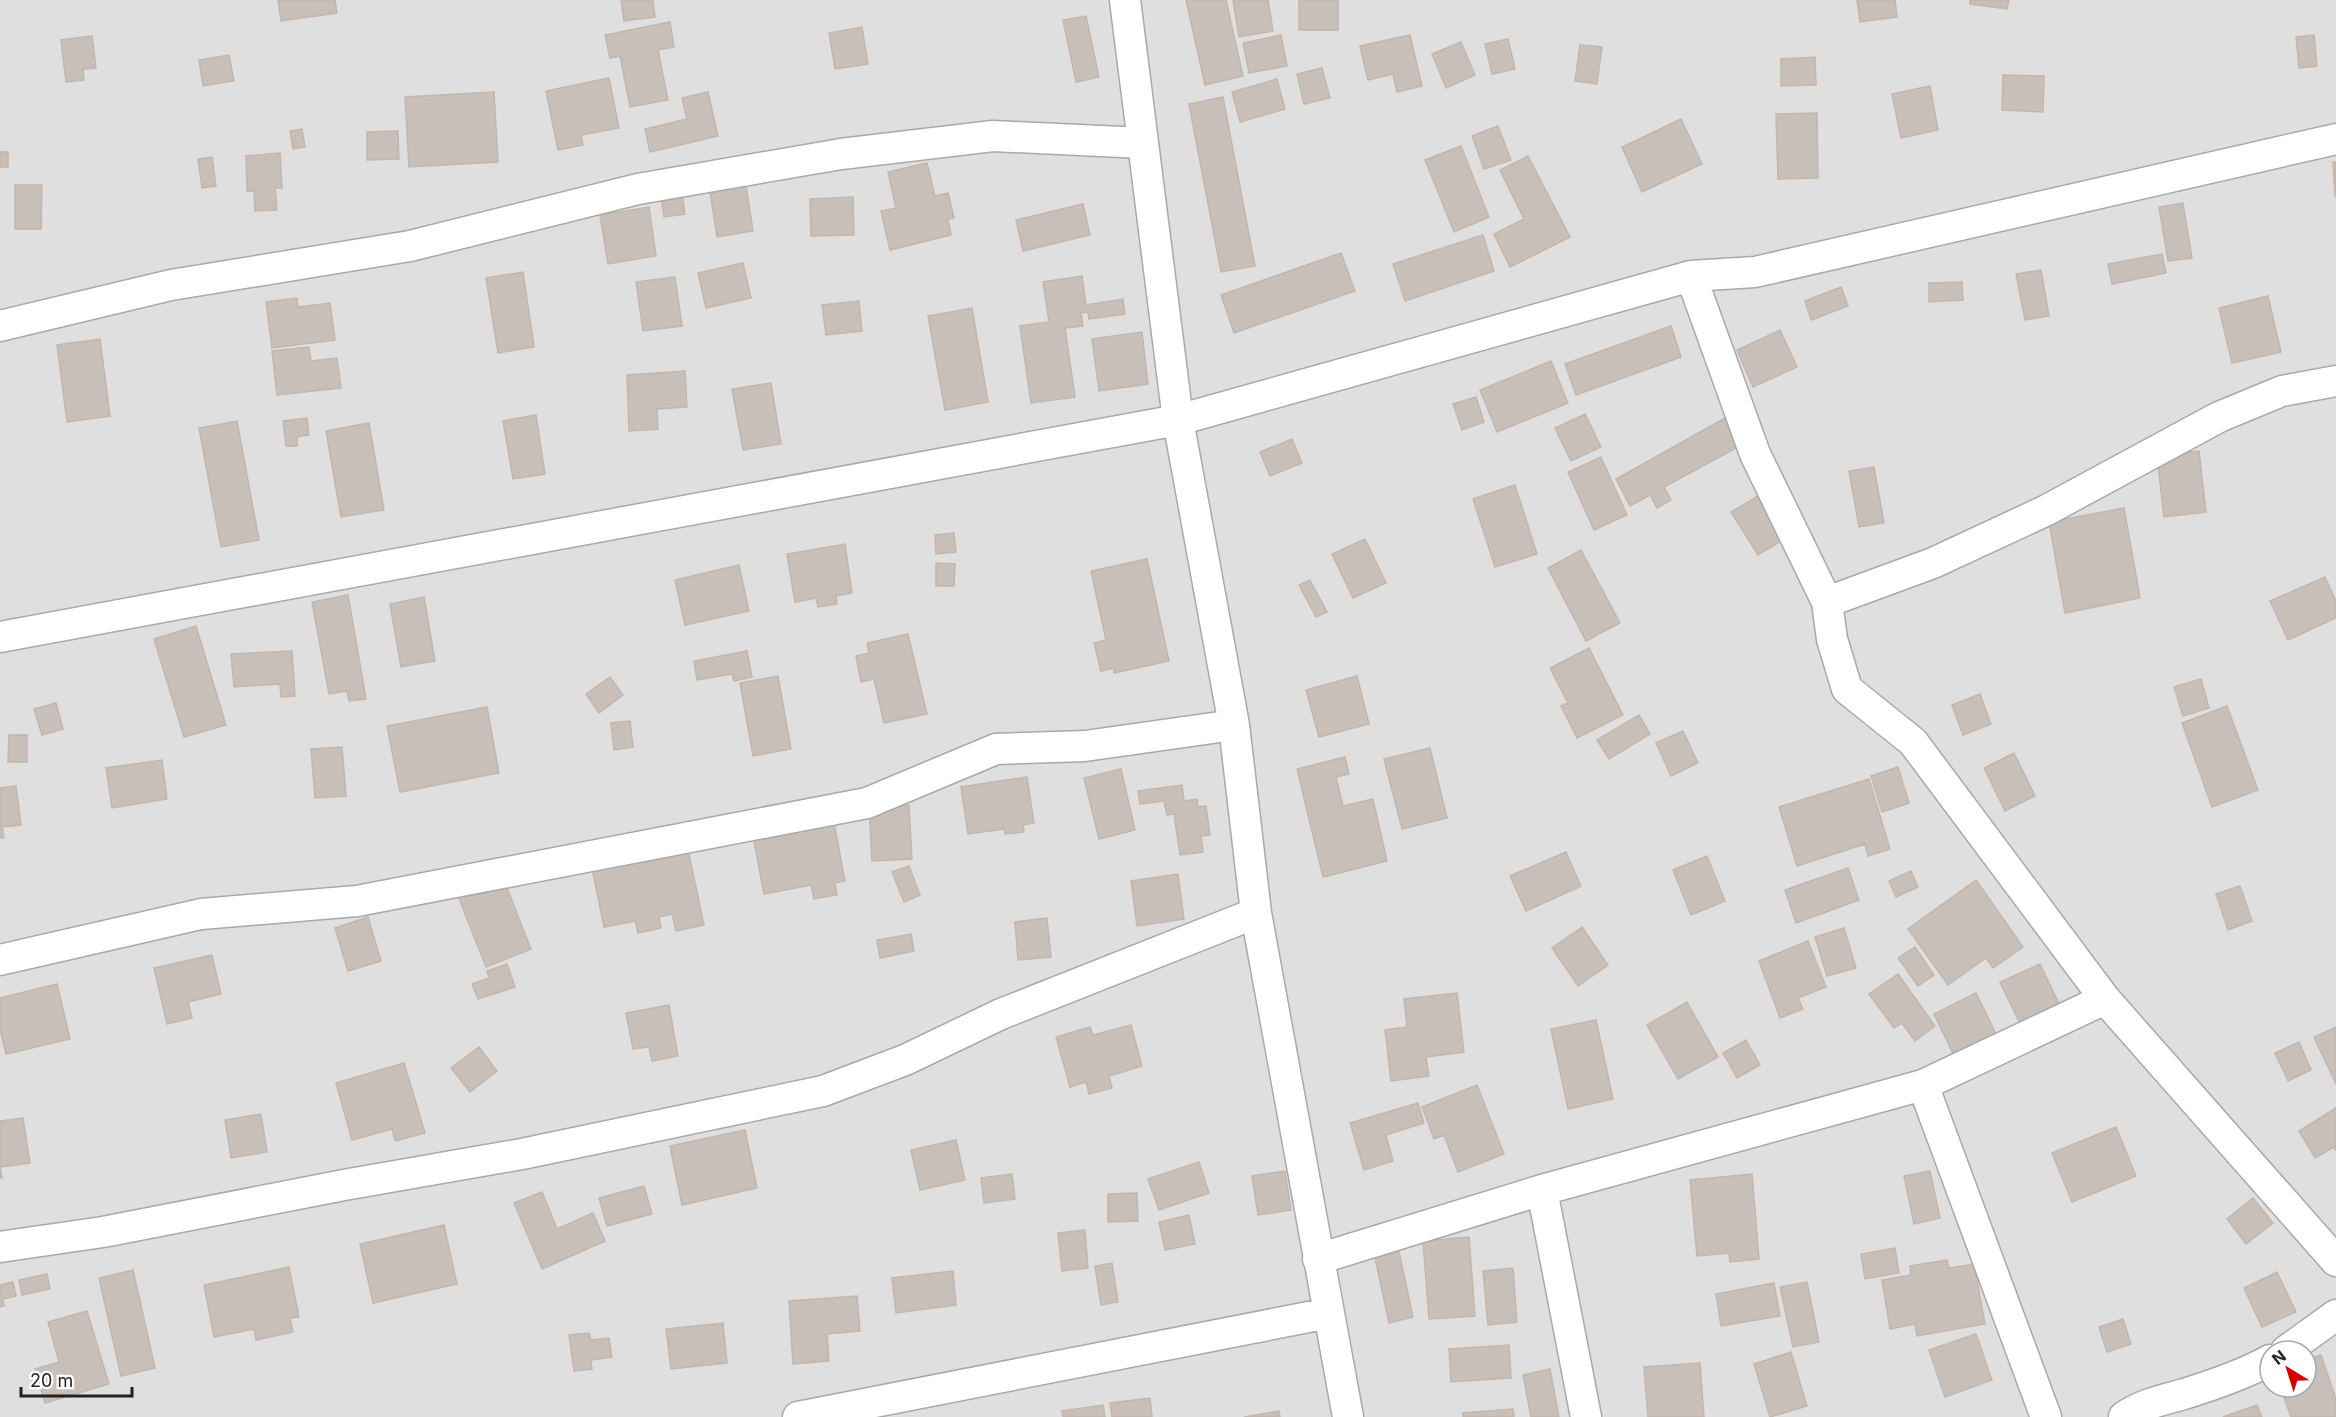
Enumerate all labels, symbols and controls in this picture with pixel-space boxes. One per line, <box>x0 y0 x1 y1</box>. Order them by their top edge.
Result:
north arrow <box>2258 1339 2318 1399</box>
text: N <box>2268 1346 2290 1369</box>
scale bar <box>21 1360 132 1398</box>
text: 20 m <box>30 1370 73 1391</box>

